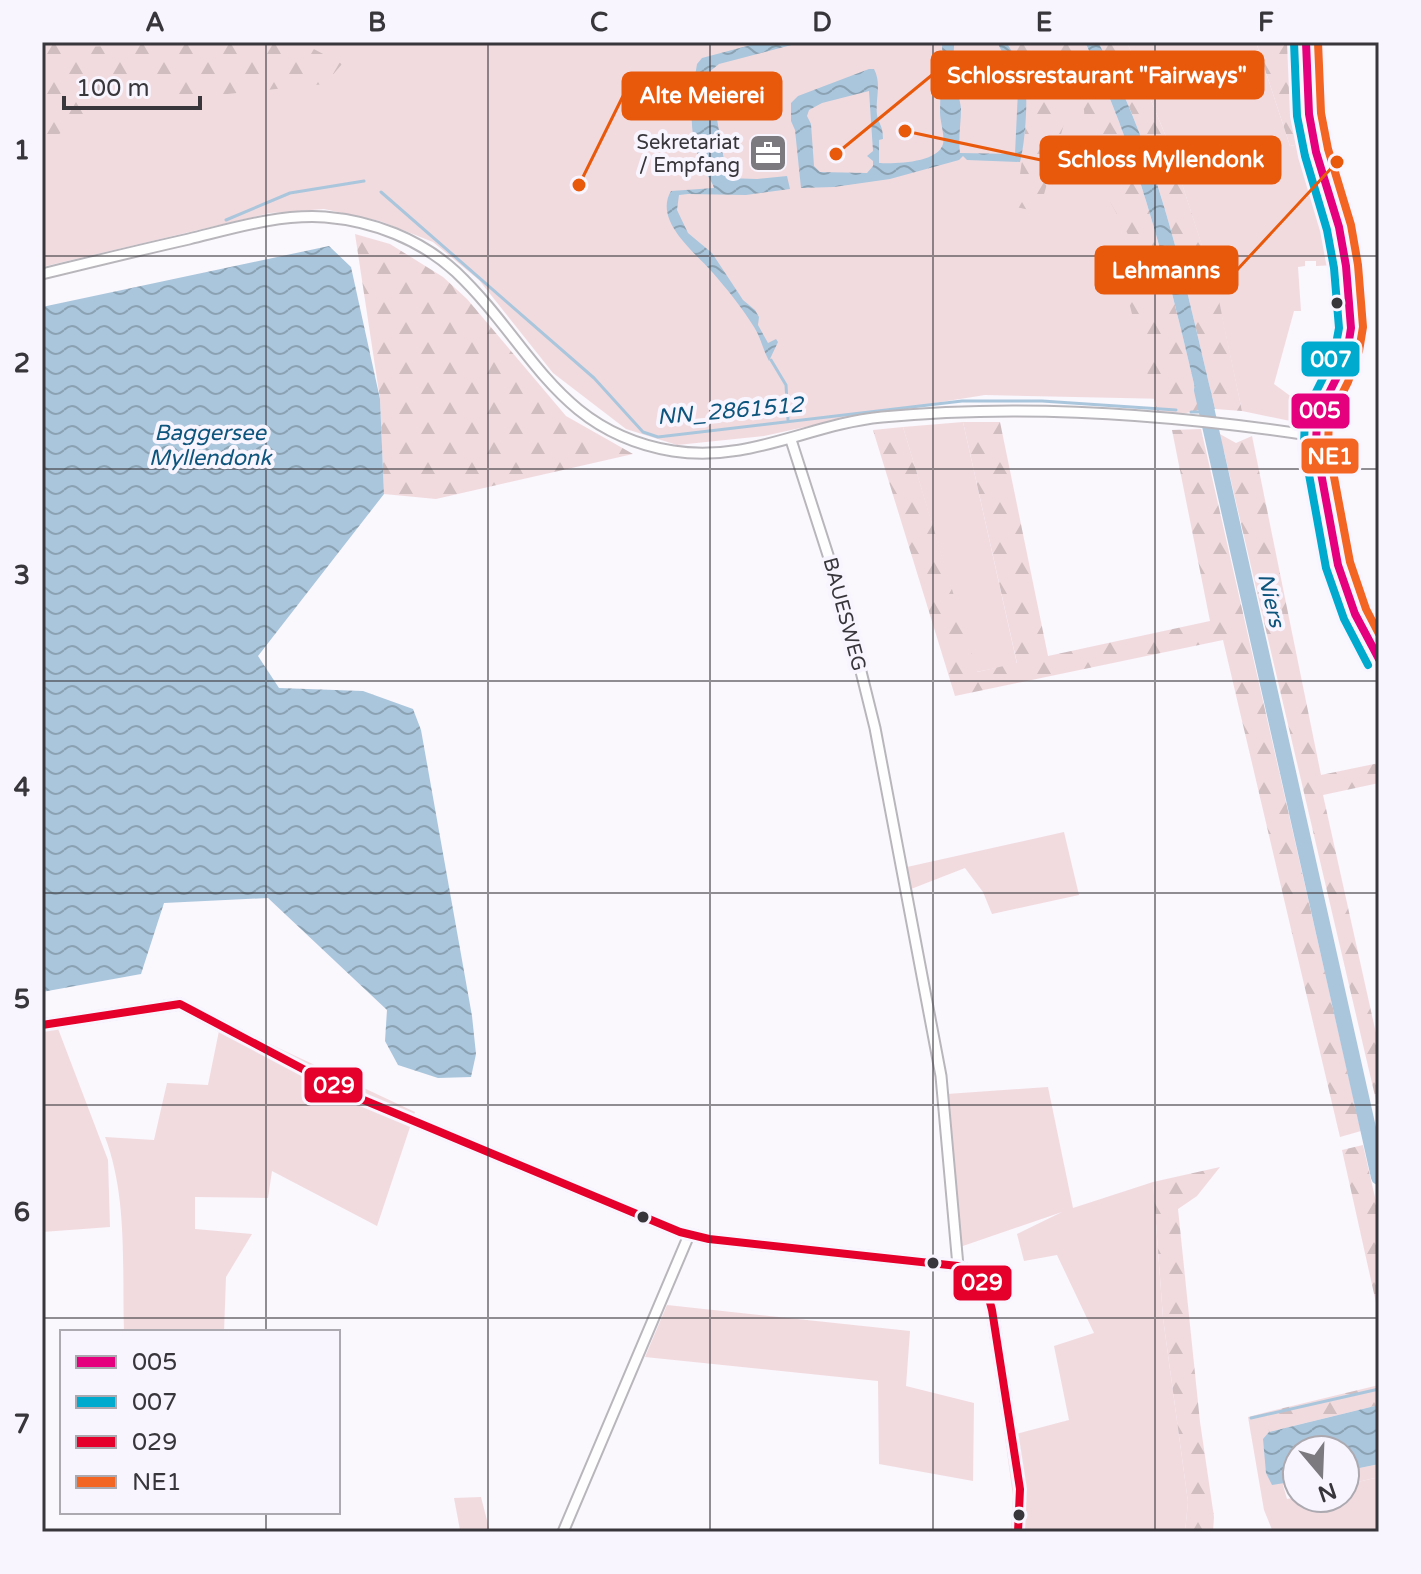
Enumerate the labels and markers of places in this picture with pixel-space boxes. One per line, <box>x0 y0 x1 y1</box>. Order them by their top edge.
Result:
callout: Schlossrestaurant "Fairways" <box>932 52 1263 98</box>
callout: Alte Meierei <box>623 73 781 119</box>
place label: Sekretariat / Empfang <box>637 131 740 178</box>
office icon: Sekretariat / Empfang <box>747 132 789 174</box>
callout: Schloss Myllendonk <box>1041 137 1280 183</box>
callout: Lehmanns <box>1096 247 1237 293</box>
unlabelled marker <box>1329 295 1345 311</box>
unlabelled marker <box>635 1209 651 1225</box>
unlabelled marker <box>925 1255 941 1271</box>
unlabelled marker <box>1011 1507 1027 1523</box>

